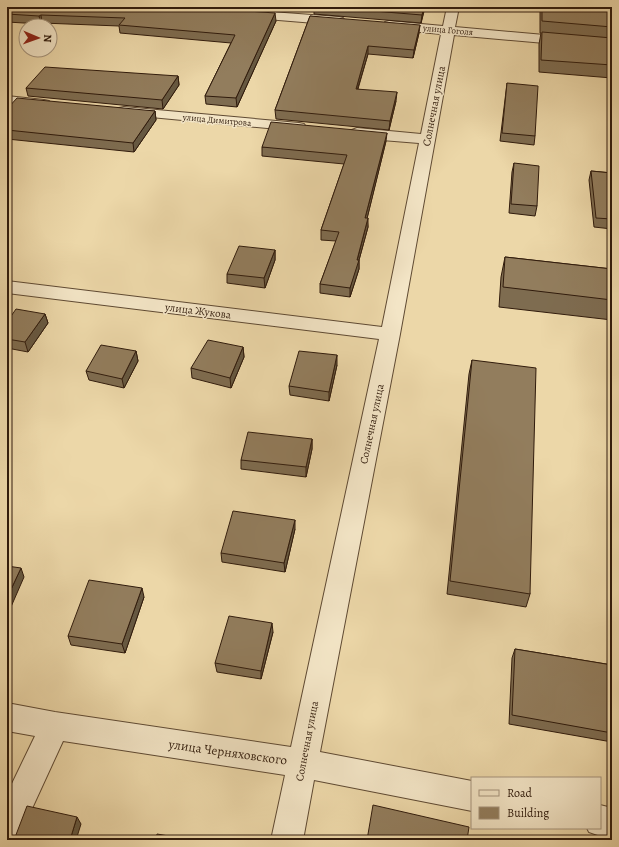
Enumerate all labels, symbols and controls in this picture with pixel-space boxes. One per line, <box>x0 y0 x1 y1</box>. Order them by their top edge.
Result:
north arrow <box>18 18 58 58</box>
street label: улица Гоголя <box>421 22 474 38</box>
text: N <box>40 34 55 43</box>
street label: Солнечная улица <box>419 64 449 147</box>
street label: улица Димитрова <box>181 111 253 129</box>
street label: улица Жукова <box>163 299 233 323</box>
street label: Солнечная улица <box>356 382 388 465</box>
street label: Солнечная улица <box>292 699 322 782</box>
street label: улица Черняховского <box>167 735 289 769</box>
legend <box>471 777 601 829</box>
text: Road <box>507 785 533 801</box>
text: Building <box>507 805 549 821</box>

